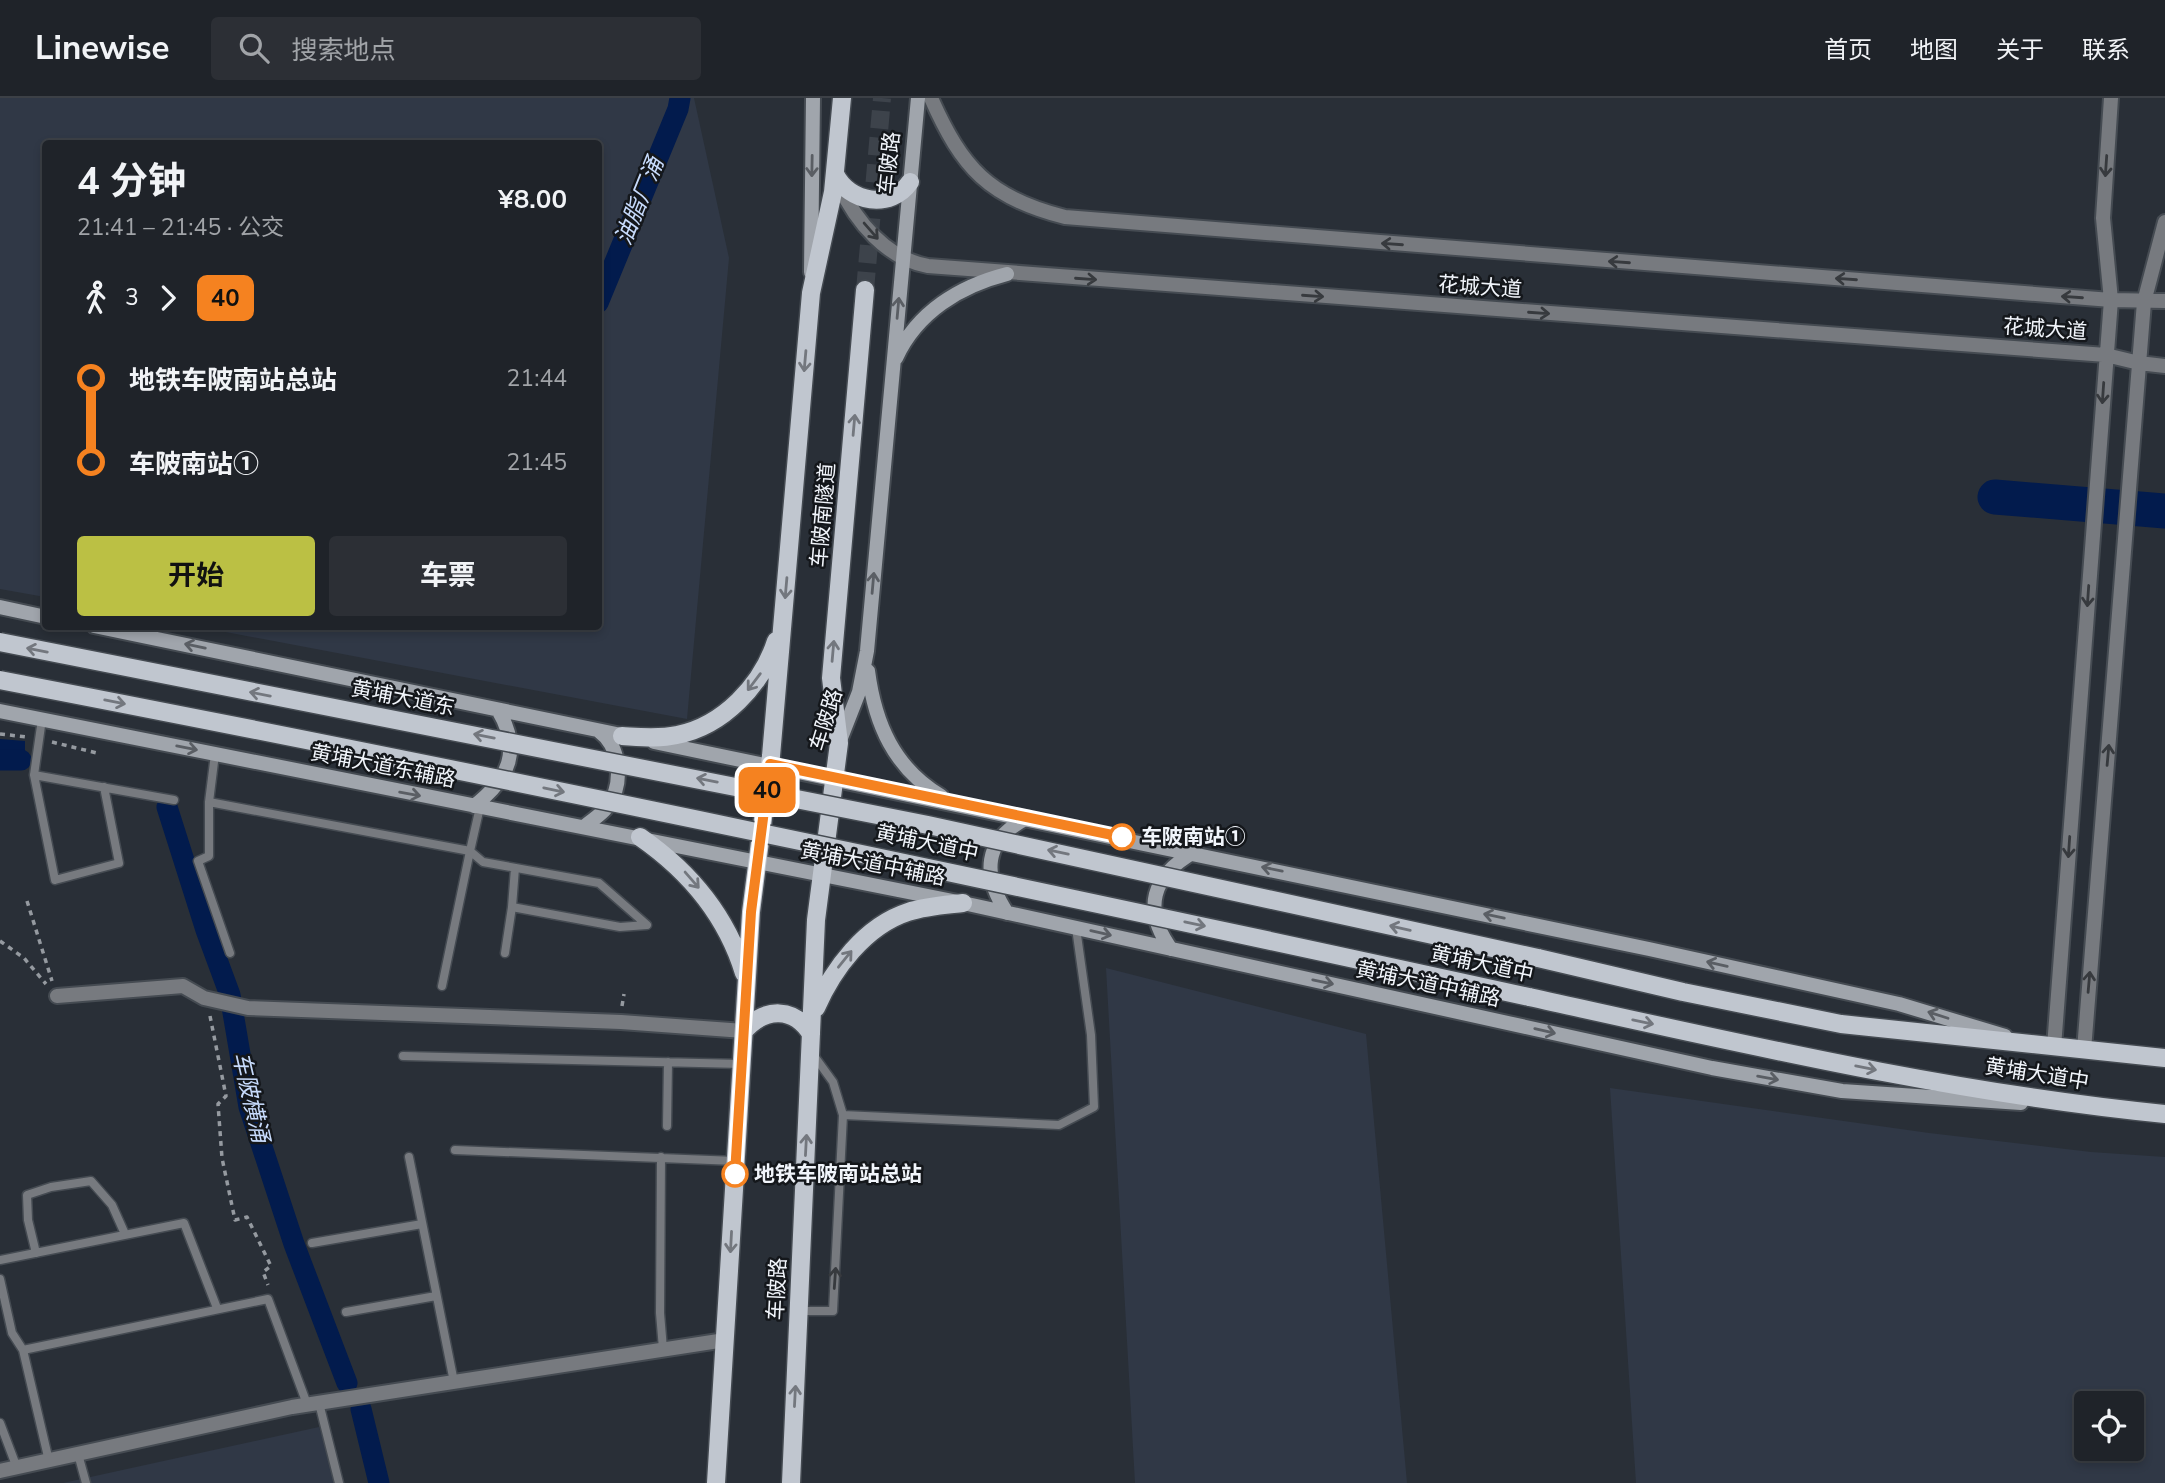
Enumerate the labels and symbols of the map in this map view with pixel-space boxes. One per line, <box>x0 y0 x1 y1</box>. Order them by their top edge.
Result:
street label: 车陂路 <box>872 130 906 196</box>
water label: 油脂厂涌 <box>608 150 672 250</box>
one-way arrow <box>805 154 819 177</box>
one-way arrow <box>2099 154 2112 177</box>
one-way arrow <box>863 222 879 240</box>
one-way arrow <box>1381 237 1404 250</box>
one-way arrow <box>1608 255 1631 268</box>
street label: 花城大道 <box>1437 270 1523 304</box>
one-way arrow <box>1835 272 1857 285</box>
one-way arrow <box>1074 273 1097 286</box>
one-way arrow <box>1301 290 1323 303</box>
one-way arrow <box>2062 290 2084 303</box>
one-way arrow <box>892 297 905 320</box>
one-way arrow <box>1528 307 1550 320</box>
street label: 花城大道 <box>2002 312 2088 346</box>
one-way arrow <box>798 349 811 372</box>
one-way arrow <box>2096 381 2109 404</box>
one-way arrow <box>847 414 860 436</box>
street label: 车陂南隧道 <box>804 461 842 569</box>
one-way arrow <box>867 573 880 595</box>
one-way arrow <box>779 576 792 599</box>
one-way arrow <box>2081 584 2094 606</box>
one-way arrow <box>184 639 207 653</box>
one-way arrow <box>827 640 840 663</box>
one-way arrow <box>26 642 49 656</box>
one-way arrow <box>747 672 761 691</box>
street label: 黄埔大道东 <box>349 674 457 722</box>
one-way arrow <box>249 686 272 700</box>
street label: 车陂路 <box>803 686 849 754</box>
one-way arrow <box>103 696 126 710</box>
one-way arrow <box>473 729 496 743</box>
street label: 黄埔大道东辅路 <box>308 738 458 794</box>
one-way arrow <box>175 742 198 756</box>
one-way arrow <box>2102 744 2115 767</box>
line badge: 40 <box>736 767 798 813</box>
one-way arrow <box>696 773 719 787</box>
one-way arrow <box>542 784 565 798</box>
one-way arrow <box>398 787 421 801</box>
street label: 黄埔大道中 <box>873 818 981 868</box>
place label: 车陂南站① <box>1141 823 1246 851</box>
marker: 车陂南站① <box>1109 824 1135 850</box>
one-way arrow <box>2062 835 2075 858</box>
street label: 黄埔大道中辅路 <box>798 836 948 892</box>
one-way arrow <box>1047 845 1070 859</box>
one-way arrow <box>1261 861 1284 875</box>
one-way arrow <box>684 871 700 889</box>
one-way arrow <box>1483 908 1506 922</box>
one-way arrow <box>1183 918 1206 932</box>
one-way arrow <box>1389 921 1412 934</box>
one-way arrow <box>1089 927 1112 941</box>
street label: 黄埔大道中 <box>1428 939 1536 989</box>
one-way arrow <box>838 951 853 969</box>
street label: 黄埔大道中辅路 <box>1353 955 1503 1013</box>
one-way arrow <box>1706 957 1729 970</box>
one-way arrow <box>2083 971 2096 994</box>
one-way arrow <box>1311 976 1334 990</box>
one-way arrow <box>1928 1008 1950 1020</box>
one-way arrow <box>1631 1016 1654 1030</box>
one-way arrow <box>1534 1026 1556 1039</box>
water label: 车陂横涌 <box>225 1049 277 1148</box>
street label: 黄埔大道中 <box>1983 1052 2091 1096</box>
one-way arrow <box>1854 1061 1877 1075</box>
one-way arrow <box>1756 1072 1779 1086</box>
one-way arrow <box>799 1133 812 1156</box>
place label: 地铁车陂南站总站 <box>754 1160 922 1188</box>
marker: 地铁车陂南站总站 <box>722 1161 748 1187</box>
one-way arrow <box>724 1231 737 1253</box>
street label: 车陂路 <box>761 1257 793 1321</box>
one-way arrow <box>829 1267 842 1290</box>
one-way arrow <box>788 1385 801 1408</box>

